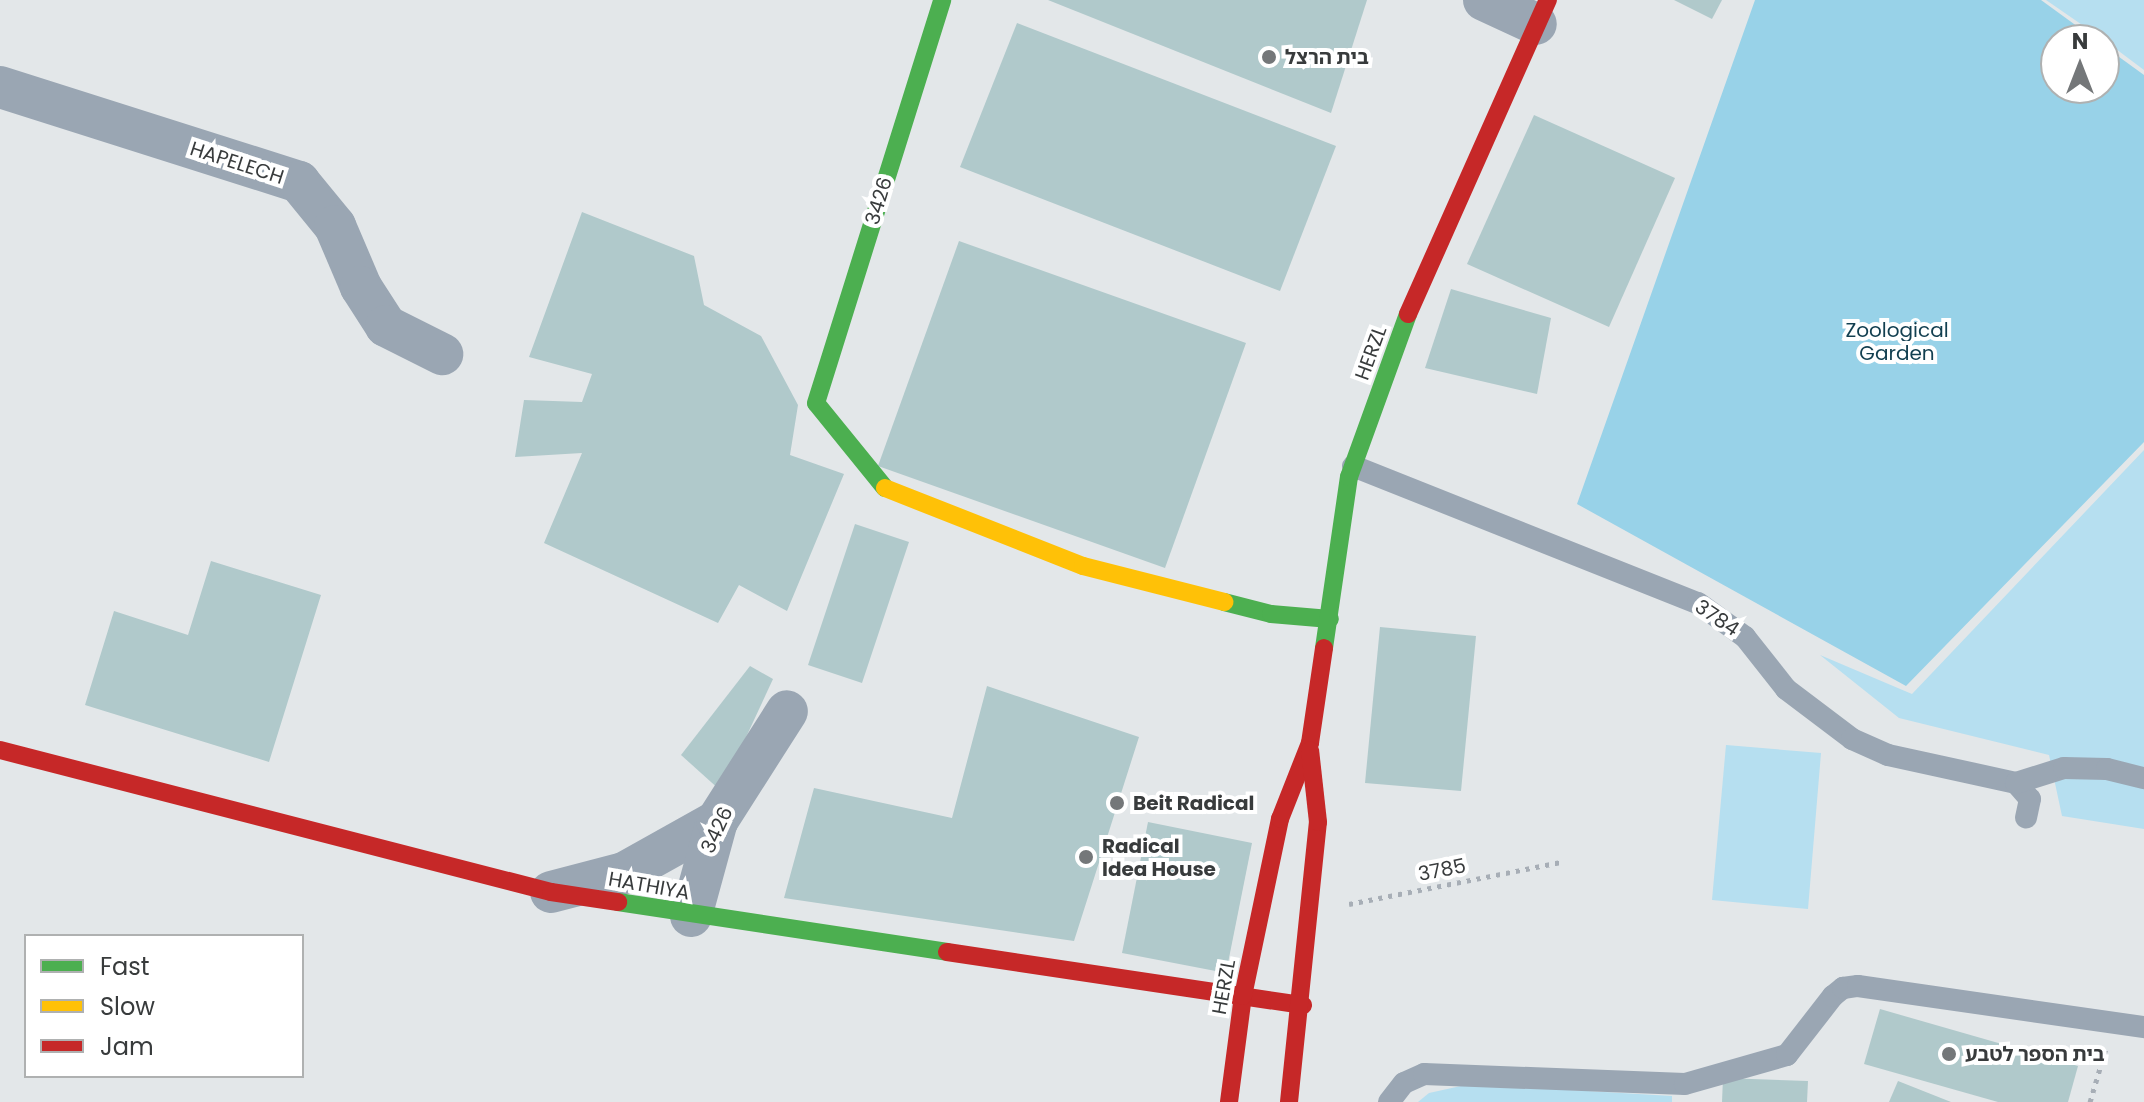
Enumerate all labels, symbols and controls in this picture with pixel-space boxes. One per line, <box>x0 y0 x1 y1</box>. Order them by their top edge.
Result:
north arrow <box>2040 24 2120 104</box>
text: N <box>2072 26 2088 57</box>
place label: בית הרצל <box>1285 45 1369 69</box>
marker: בית הרצל <box>1260 48 1278 66</box>
street label: HAPELECH <box>187 137 287 189</box>
street label: 3426 <box>860 174 898 228</box>
park label: Zoological Garden <box>1845 318 1949 365</box>
street label: HERZL <box>1350 323 1392 383</box>
street label: 3784 <box>1690 595 1744 641</box>
place label: Beit Radical <box>1133 791 1254 815</box>
marker: Beit Radical <box>1108 794 1126 812</box>
street label: 3426 <box>696 803 738 857</box>
place label: Radical Idea House <box>1102 834 1216 881</box>
marker: Radical Idea House <box>1077 848 1095 866</box>
street label: 3785 <box>1416 854 1468 886</box>
street label: HATHIYA <box>607 867 691 905</box>
legend <box>24 934 304 1078</box>
text: Fast <box>100 950 150 983</box>
street label: HERZL <box>1207 957 1241 1017</box>
text: Slow <box>100 990 155 1023</box>
text: Jam <box>100 1030 154 1063</box>
place label: בית הספר לטבע <box>1965 1042 2105 1066</box>
marker: בית הספר לטבע <box>1940 1045 1958 1063</box>

